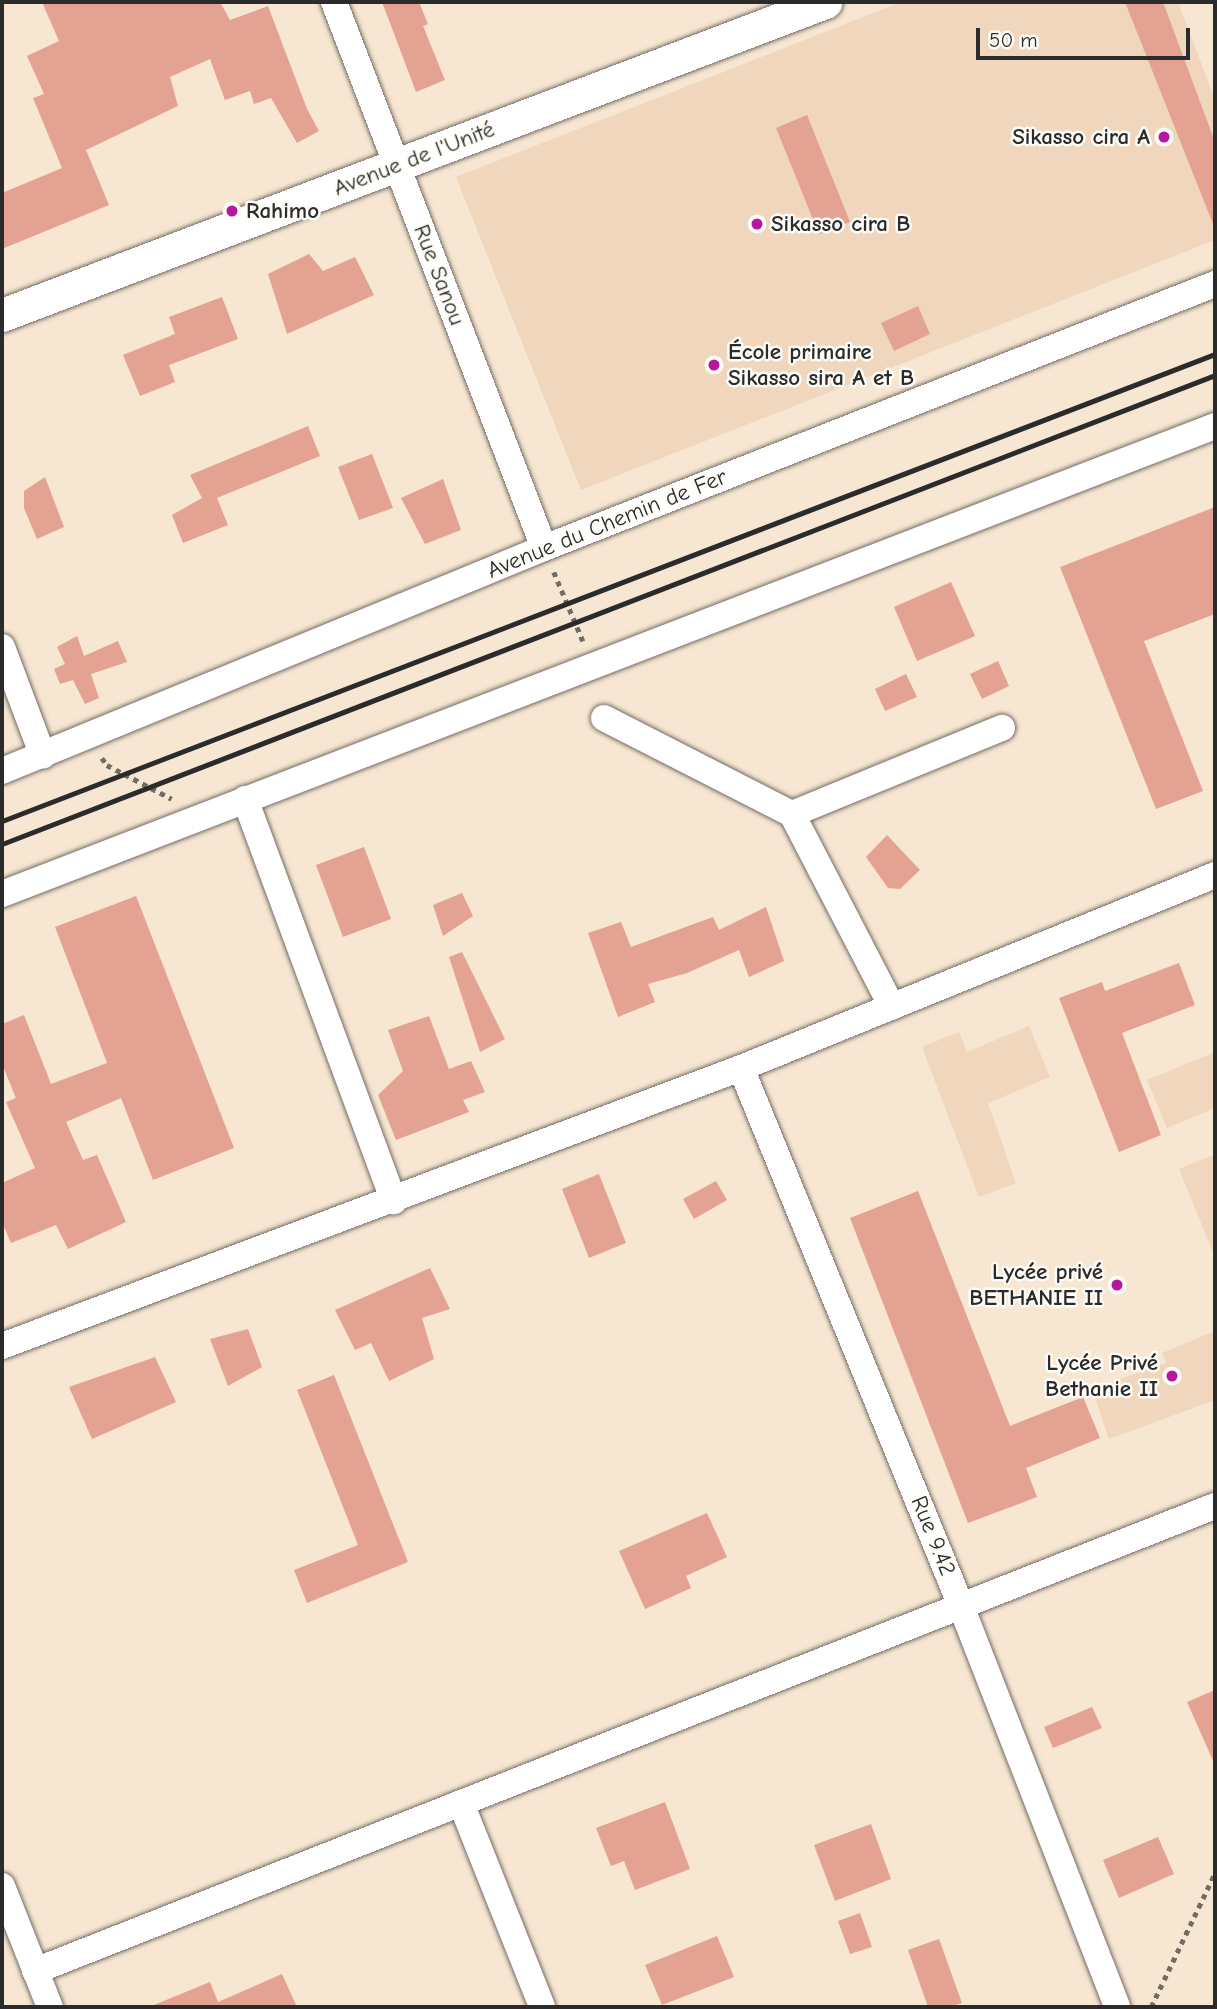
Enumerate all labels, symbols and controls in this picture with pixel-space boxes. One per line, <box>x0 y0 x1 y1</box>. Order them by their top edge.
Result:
scale bar <box>979 14 1192 58</box>
text: 50 m <box>989 28 1038 52</box>
street label: Avenue de l'Unité <box>330 116 498 202</box>
place label: Sikasso cira A <box>1012 123 1150 151</box>
marker: Sikasso cira A <box>1156 129 1172 145</box>
place label: Rahimo <box>246 197 319 225</box>
marker: Rahimo <box>224 203 240 219</box>
place label: Sikasso cira B <box>771 210 910 238</box>
marker: Sikasso cira B <box>749 216 765 232</box>
street label: Rue Sanou <box>407 221 471 329</box>
place label: École primaire Sikasso sira A et B <box>728 338 914 392</box>
marker: École primaire Sikasso sira A et B <box>706 357 722 373</box>
street label: Avenue du Chemin de Fer <box>483 463 731 585</box>
place label: Lycée privé BETHANIE II <box>969 1258 1103 1312</box>
marker: Lycée privé BETHANIE II <box>1109 1277 1125 1293</box>
place label: Lycée Privé Bethanie II <box>1045 1349 1158 1403</box>
marker: Lycée Privé Bethanie II <box>1164 1368 1180 1384</box>
street label: Rue 9.42 <box>905 1492 961 1580</box>

